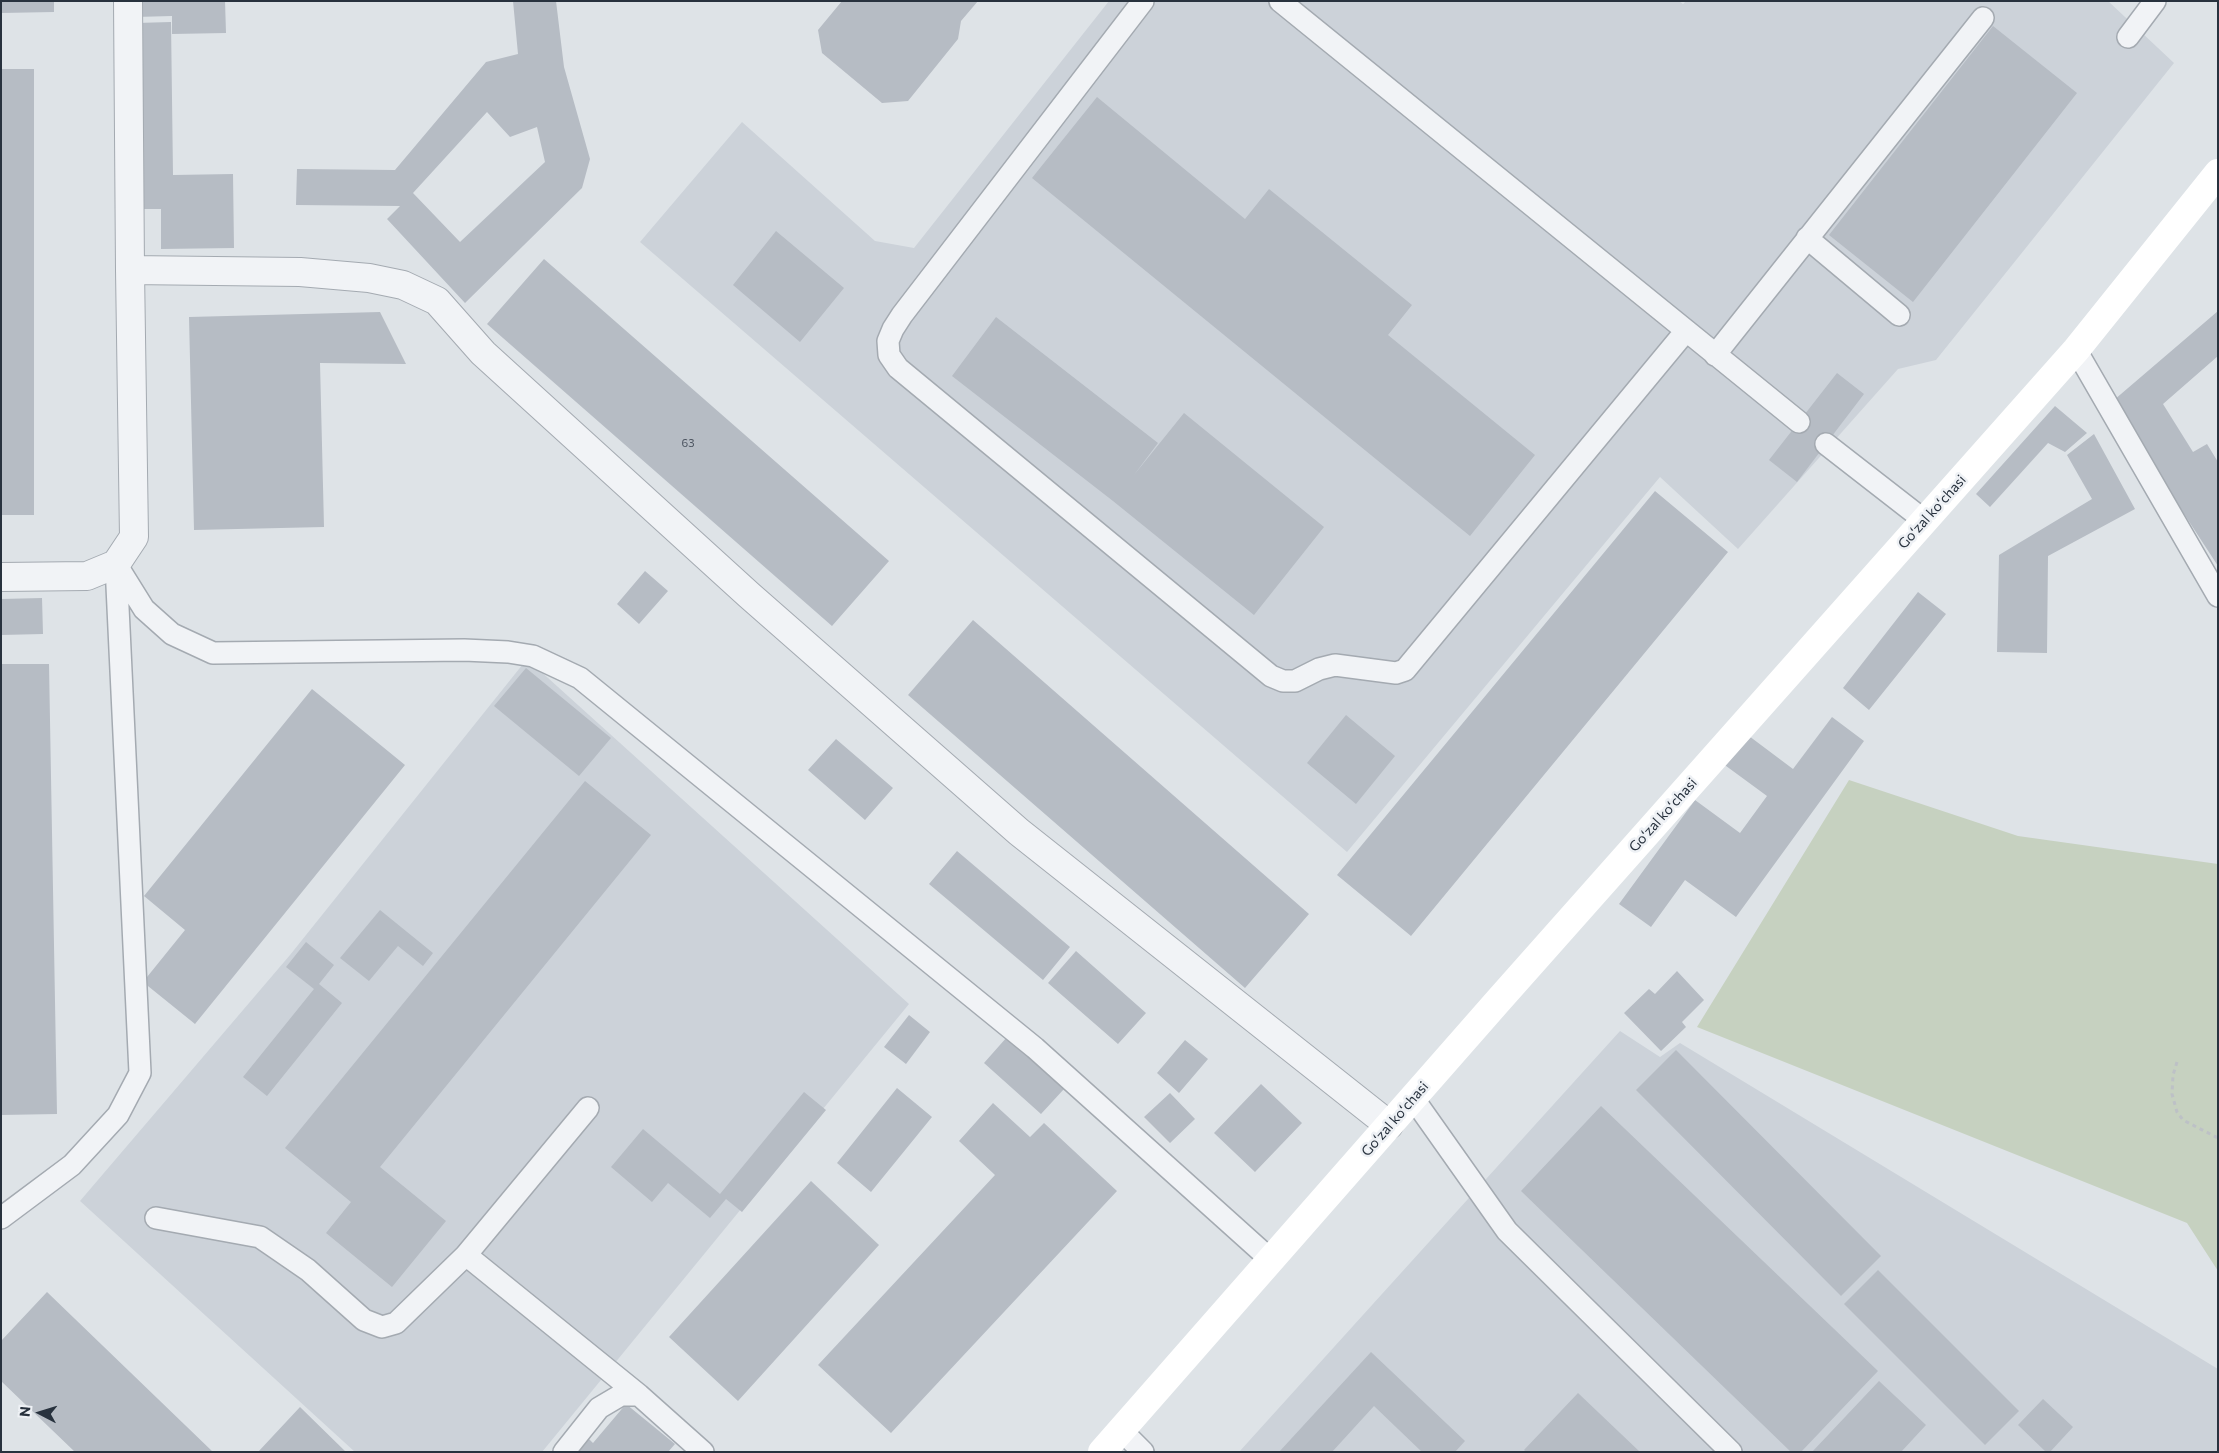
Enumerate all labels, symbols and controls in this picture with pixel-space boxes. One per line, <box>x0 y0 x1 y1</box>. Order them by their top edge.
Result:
house number: 63 <box>682 436 694 450</box>
street label: Goʻzal koʻchasi <box>1894 472 1970 552</box>
street label: Goʻzal koʻchasi <box>1625 775 1701 855</box>
street label: Goʻzal koʻchasi <box>1358 1078 1432 1160</box>
north arrow <box>15 1388 65 1438</box>
text: N <box>16 1406 33 1418</box>

